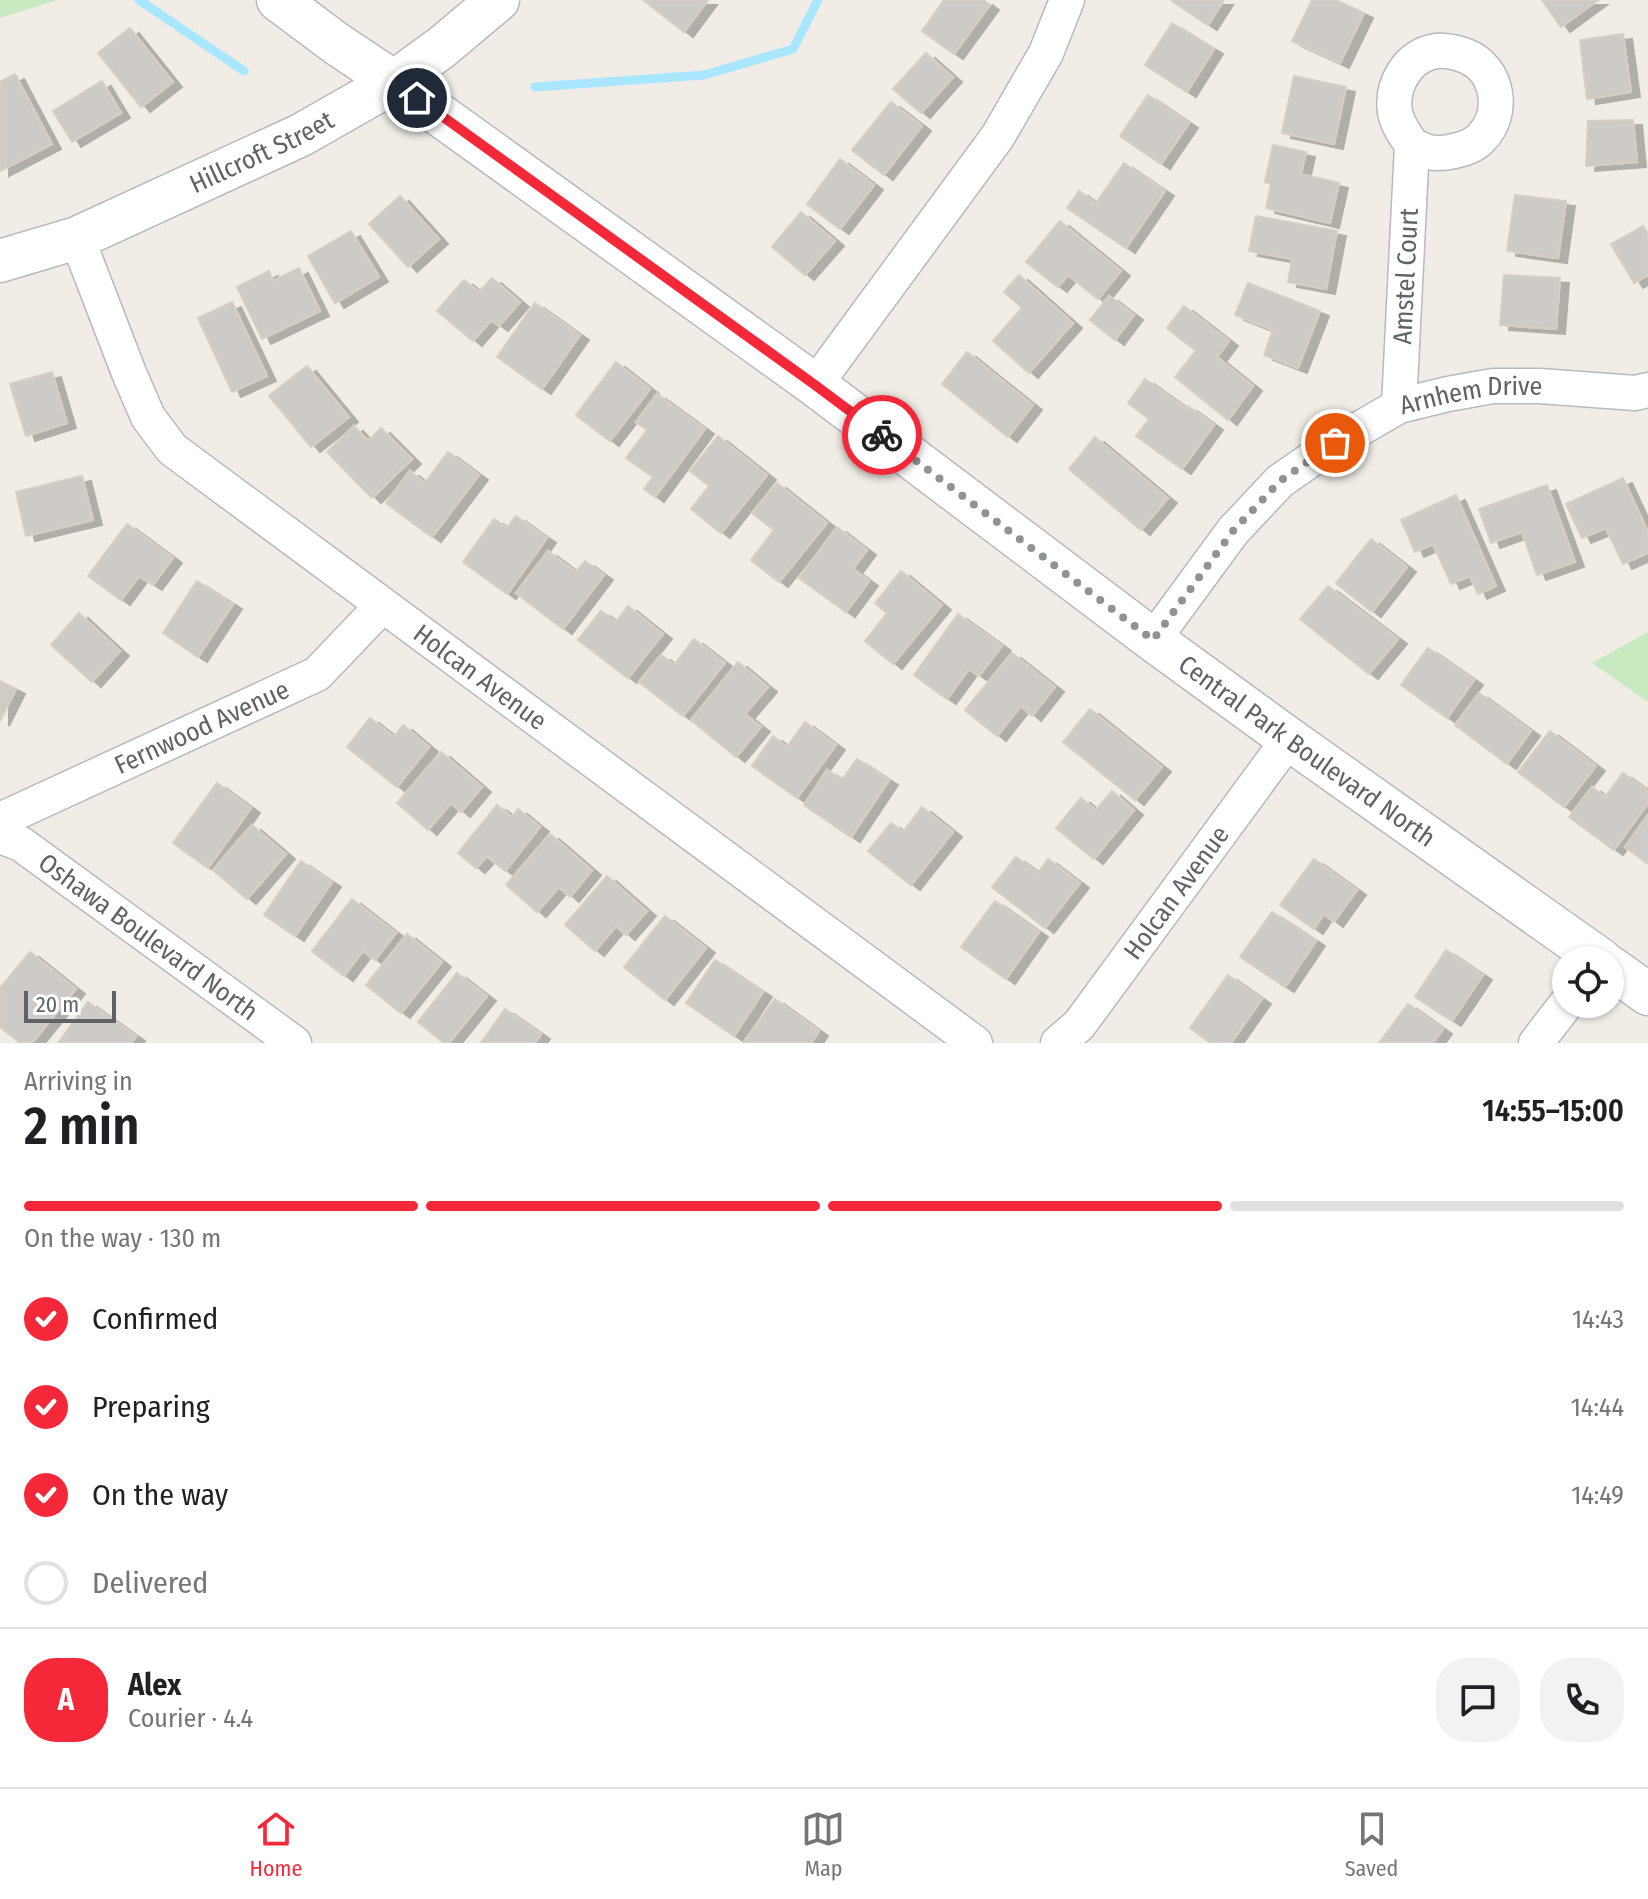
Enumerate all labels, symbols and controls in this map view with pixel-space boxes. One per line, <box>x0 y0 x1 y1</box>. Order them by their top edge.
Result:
pin <box>383 64 451 132</box>
icon: home <box>395 76 439 120</box>
street label: Hillcroft Street <box>185 104 340 200</box>
street label: Amstel Court <box>1387 207 1425 345</box>
street label: Arnhem Drive <box>1397 371 1542 421</box>
courier <box>842 395 922 475</box>
pin <box>1301 409 1369 477</box>
icon: bike <box>860 413 904 457</box>
icon: bag <box>1313 421 1357 465</box>
street label: Holcan Avenue <box>407 618 553 737</box>
street label: Central Park Boulevard North <box>1172 649 1441 854</box>
street label: Fernwood Avenue <box>110 674 294 781</box>
street label: Holcan Avenue <box>1117 820 1236 966</box>
street label: Oshawa Boulevard North <box>32 847 264 1027</box>
map controls <box>1552 946 1624 1018</box>
button: locate <box>1552 946 1624 1018</box>
scale bar <box>24 987 116 1023</box>
text: 20 m <box>36 991 79 1018</box>
text: Arriving in <box>24 1066 133 1097</box>
text: 14:55–15:00 <box>1482 1093 1624 1129</box>
text: 2 min <box>24 1095 140 1158</box>
text: On the way · 130 m <box>24 1223 221 1254</box>
icon: check <box>24 1297 68 1341</box>
text: Confirmed <box>92 1301 218 1337</box>
text: 14:43 <box>1572 1304 1624 1335</box>
icon: check <box>24 1385 68 1429</box>
text: Preparing <box>92 1389 210 1425</box>
text: 14:44 <box>1571 1392 1624 1423</box>
icon: check <box>24 1473 68 1517</box>
text: On the way <box>92 1477 228 1513</box>
text: 14:49 <box>1571 1480 1624 1511</box>
text: Delivered <box>92 1565 208 1601</box>
button: chat <box>1436 1658 1520 1742</box>
button: phone <box>1540 1658 1624 1742</box>
text: Alex <box>128 1667 181 1703</box>
text: A <box>58 1682 74 1718</box>
text: Courier · 4.4 <box>128 1703 253 1734</box>
tab: Home <box>250 1807 302 1882</box>
tab: Map <box>801 1807 845 1882</box>
tab: Saved <box>1345 1807 1398 1882</box>

